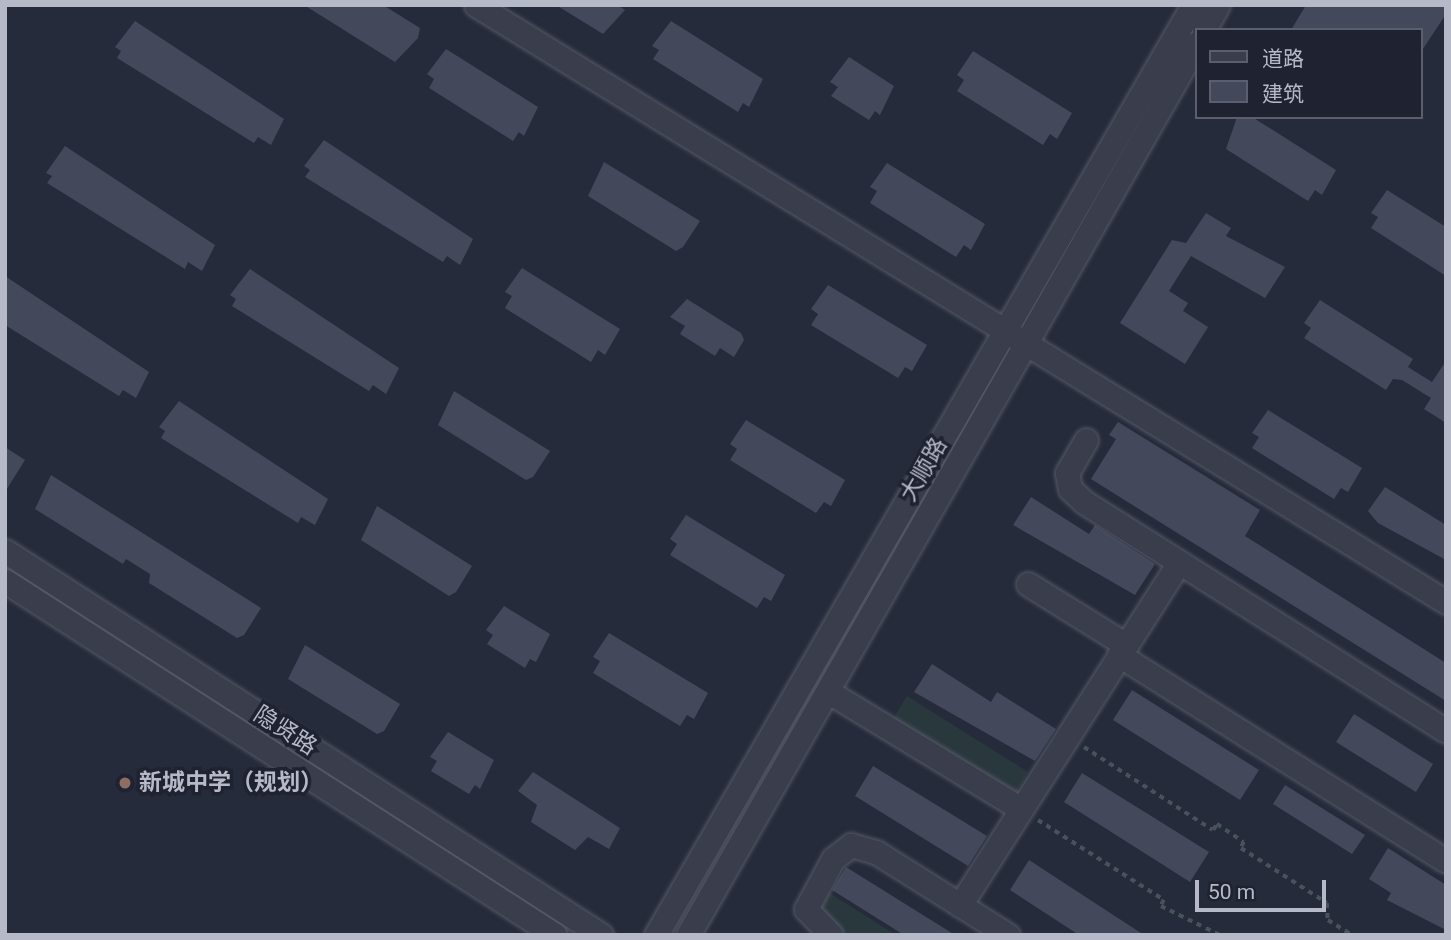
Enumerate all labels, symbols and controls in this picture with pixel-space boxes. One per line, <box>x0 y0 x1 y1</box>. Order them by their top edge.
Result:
legend <box>1196 28 1423 119</box>
text: 道路 <box>1262 47 1304 71</box>
text: 建筑 <box>1262 82 1304 106</box>
street label: 大顺路 <box>895 433 953 507</box>
street label: 隐贤路 <box>249 701 321 761</box>
place label: 新城中学（规划） <box>139 769 323 797</box>
marker: 新城中学（规划） <box>117 775 133 791</box>
scale bar <box>1199 866 1330 910</box>
text: 50 m <box>1208 880 1255 904</box>

